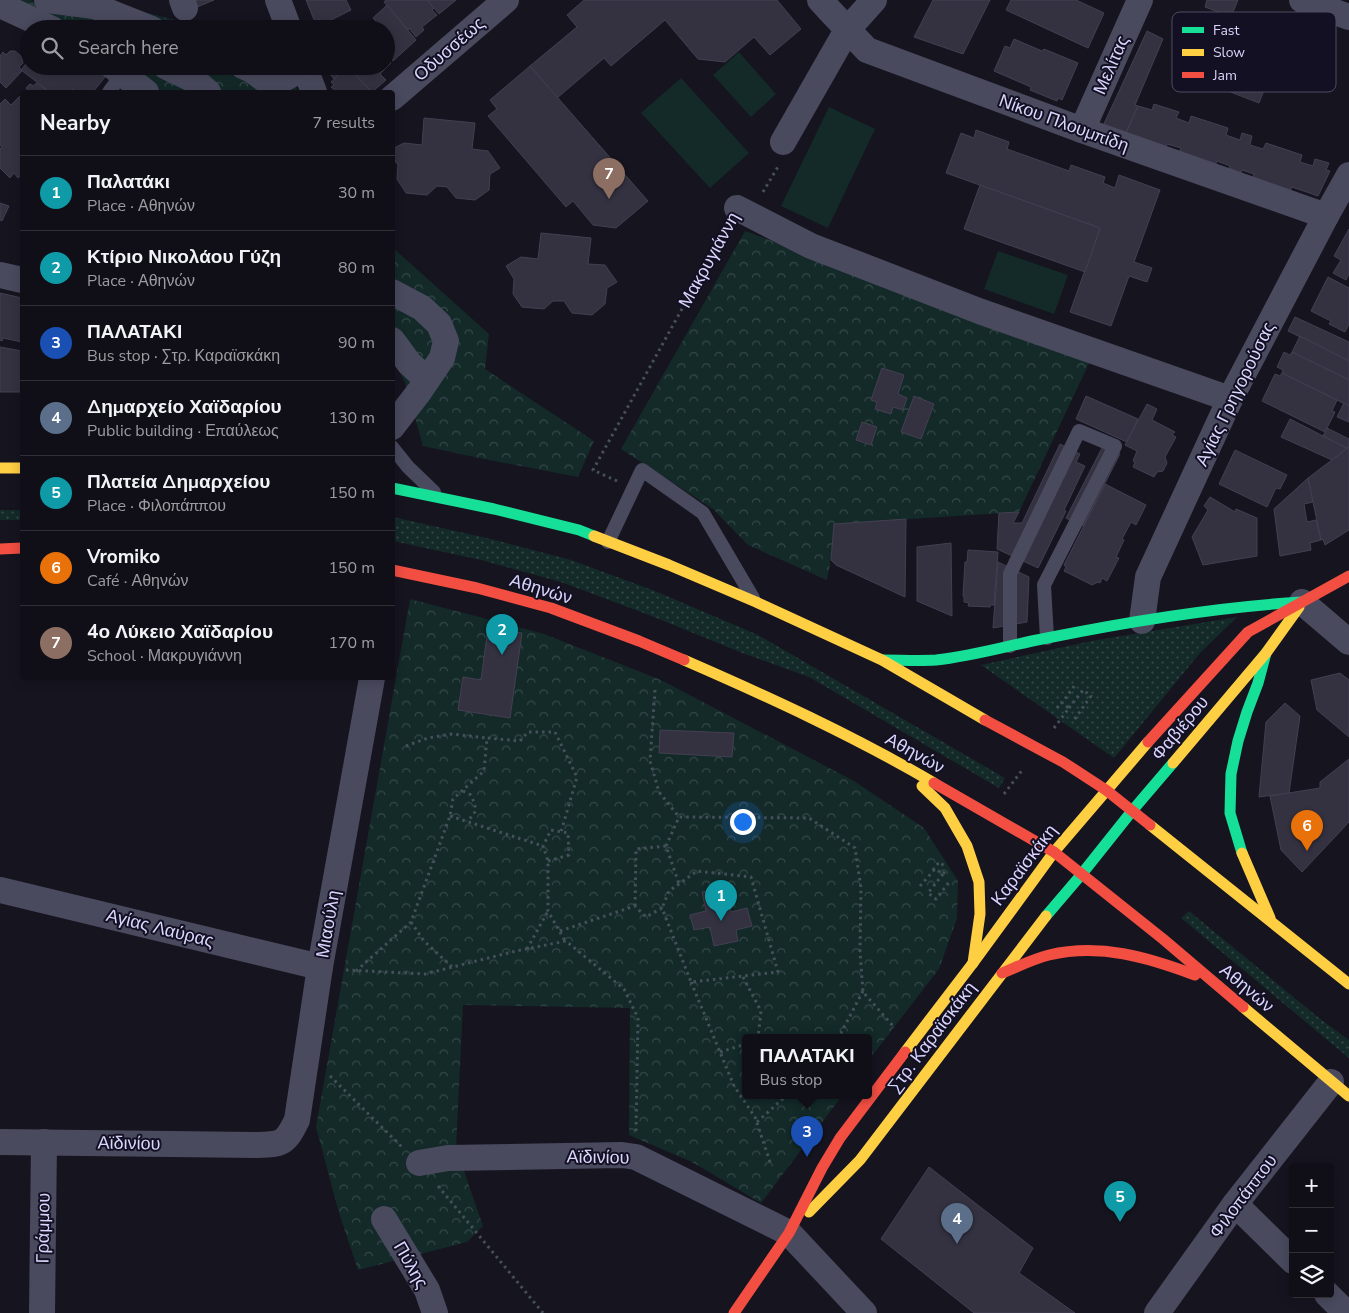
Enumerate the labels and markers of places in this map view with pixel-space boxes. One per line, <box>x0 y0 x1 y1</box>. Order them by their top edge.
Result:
pin: 7 <box>593 158 625 199</box>
pin: 2 <box>486 614 518 655</box>
pin: 6 <box>1291 810 1323 851</box>
pin: 1 <box>705 880 737 921</box>
pin: 3 <box>791 1116 823 1157</box>
pin: 5 <box>1104 1181 1136 1222</box>
pin: 4 <box>941 1203 973 1244</box>

